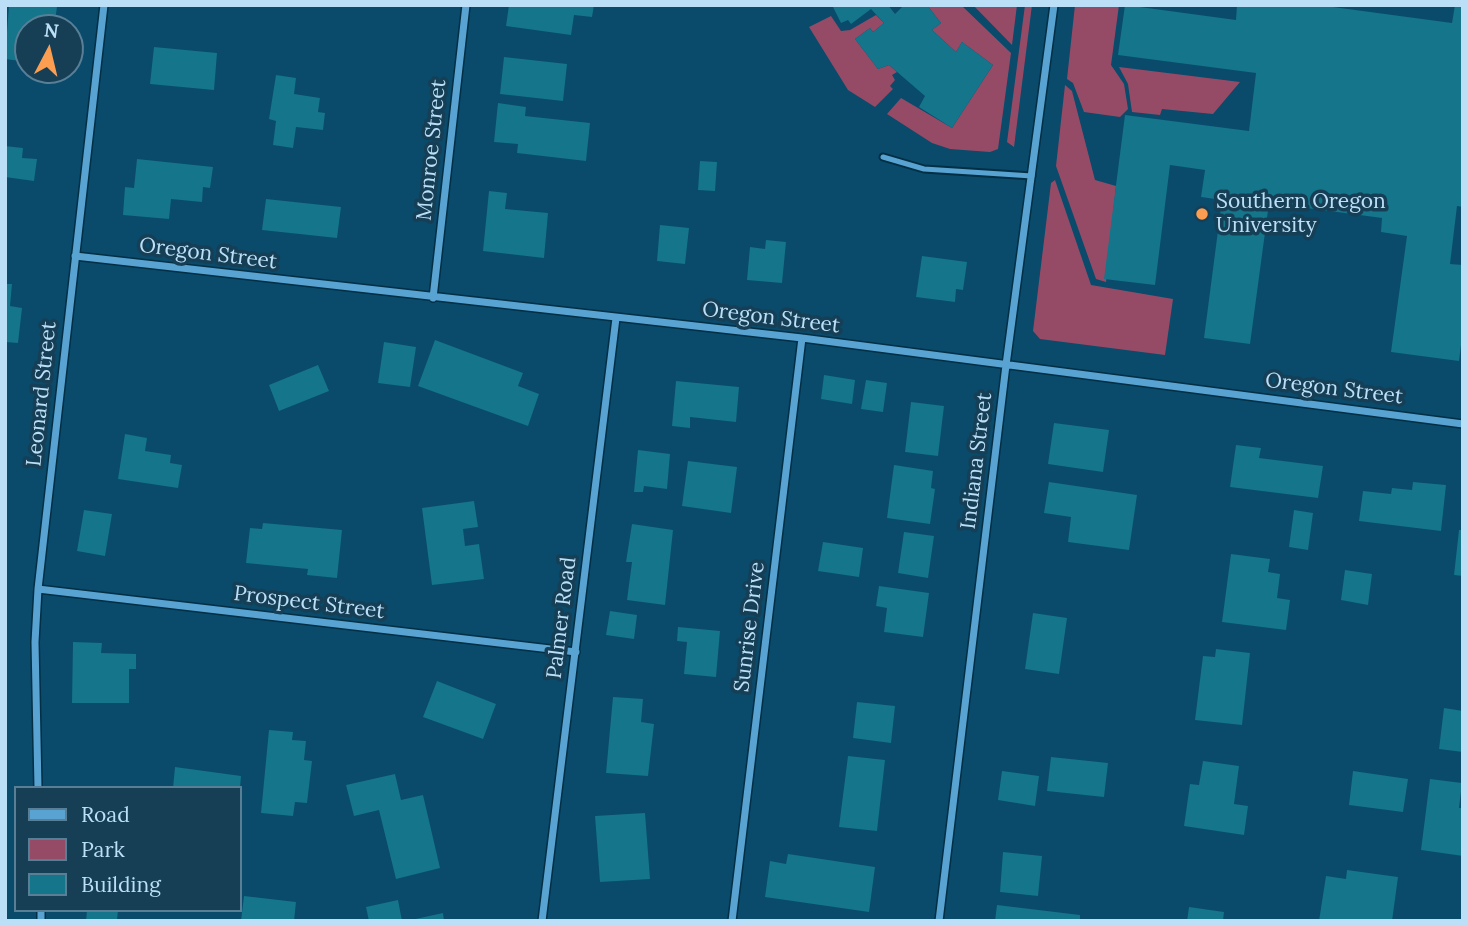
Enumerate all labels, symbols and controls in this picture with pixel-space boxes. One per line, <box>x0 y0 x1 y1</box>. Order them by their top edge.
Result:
north arrow <box>14 14 84 84</box>
text: N <box>43 17 60 43</box>
street label: Monroe Street <box>412 78 452 222</box>
place label: Southern Oregon University <box>1216 189 1386 239</box>
marker: Southern Oregon University <box>1194 206 1210 222</box>
street label: Oregon Street <box>138 233 278 275</box>
street label: Oregon Street <box>701 297 841 339</box>
street label: Leonard Street <box>22 320 62 468</box>
street label: Oregon Street <box>1264 368 1404 410</box>
street label: Indiana Street <box>956 391 998 531</box>
street label: Palmer Road <box>542 556 582 680</box>
street label: Sunrise Drive <box>729 560 771 694</box>
street label: Prospect Street <box>232 581 386 625</box>
legend <box>14 786 242 912</box>
text: Road <box>81 801 130 828</box>
text: Park <box>81 836 125 863</box>
text: Building <box>81 871 161 898</box>

